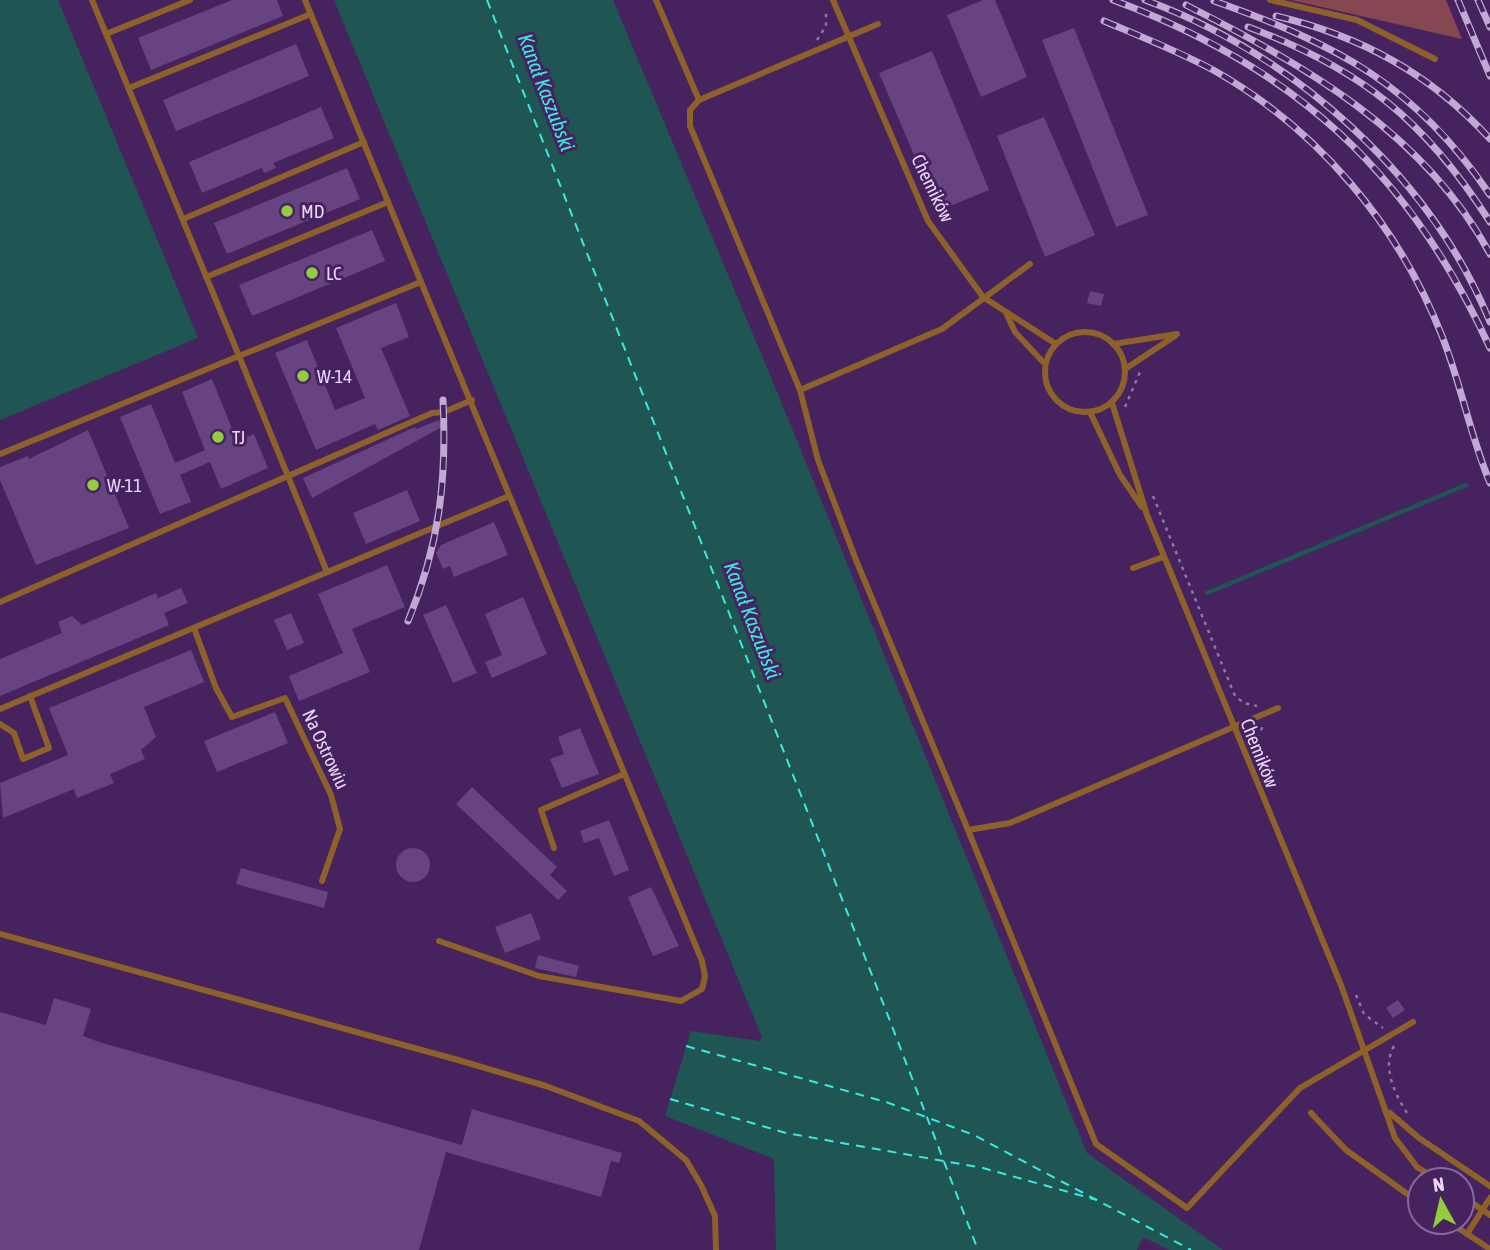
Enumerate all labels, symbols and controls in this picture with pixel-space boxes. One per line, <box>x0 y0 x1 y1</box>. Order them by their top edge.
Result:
water label: Kanał Kaszubski <box>514 30 580 154</box>
street label: Chemików <box>907 151 959 226</box>
place label: MD <box>301 200 324 222</box>
marker: MD <box>279 203 295 219</box>
place label: LC <box>326 262 342 284</box>
marker: LC <box>304 265 320 281</box>
place label: W-14 <box>317 365 352 387</box>
marker: W-14 <box>295 368 311 384</box>
place label: TJ <box>232 426 245 448</box>
marker: TJ <box>210 429 226 445</box>
place label: W-11 <box>107 474 142 496</box>
marker: W-11 <box>85 477 101 493</box>
water label: Kanał Kaszubski <box>720 558 786 682</box>
street label: Na Ostrowiu <box>298 706 354 792</box>
street label: Chemików <box>1236 715 1284 791</box>
north arrow <box>1406 1166 1476 1236</box>
text: N <box>1432 1172 1446 1196</box>

